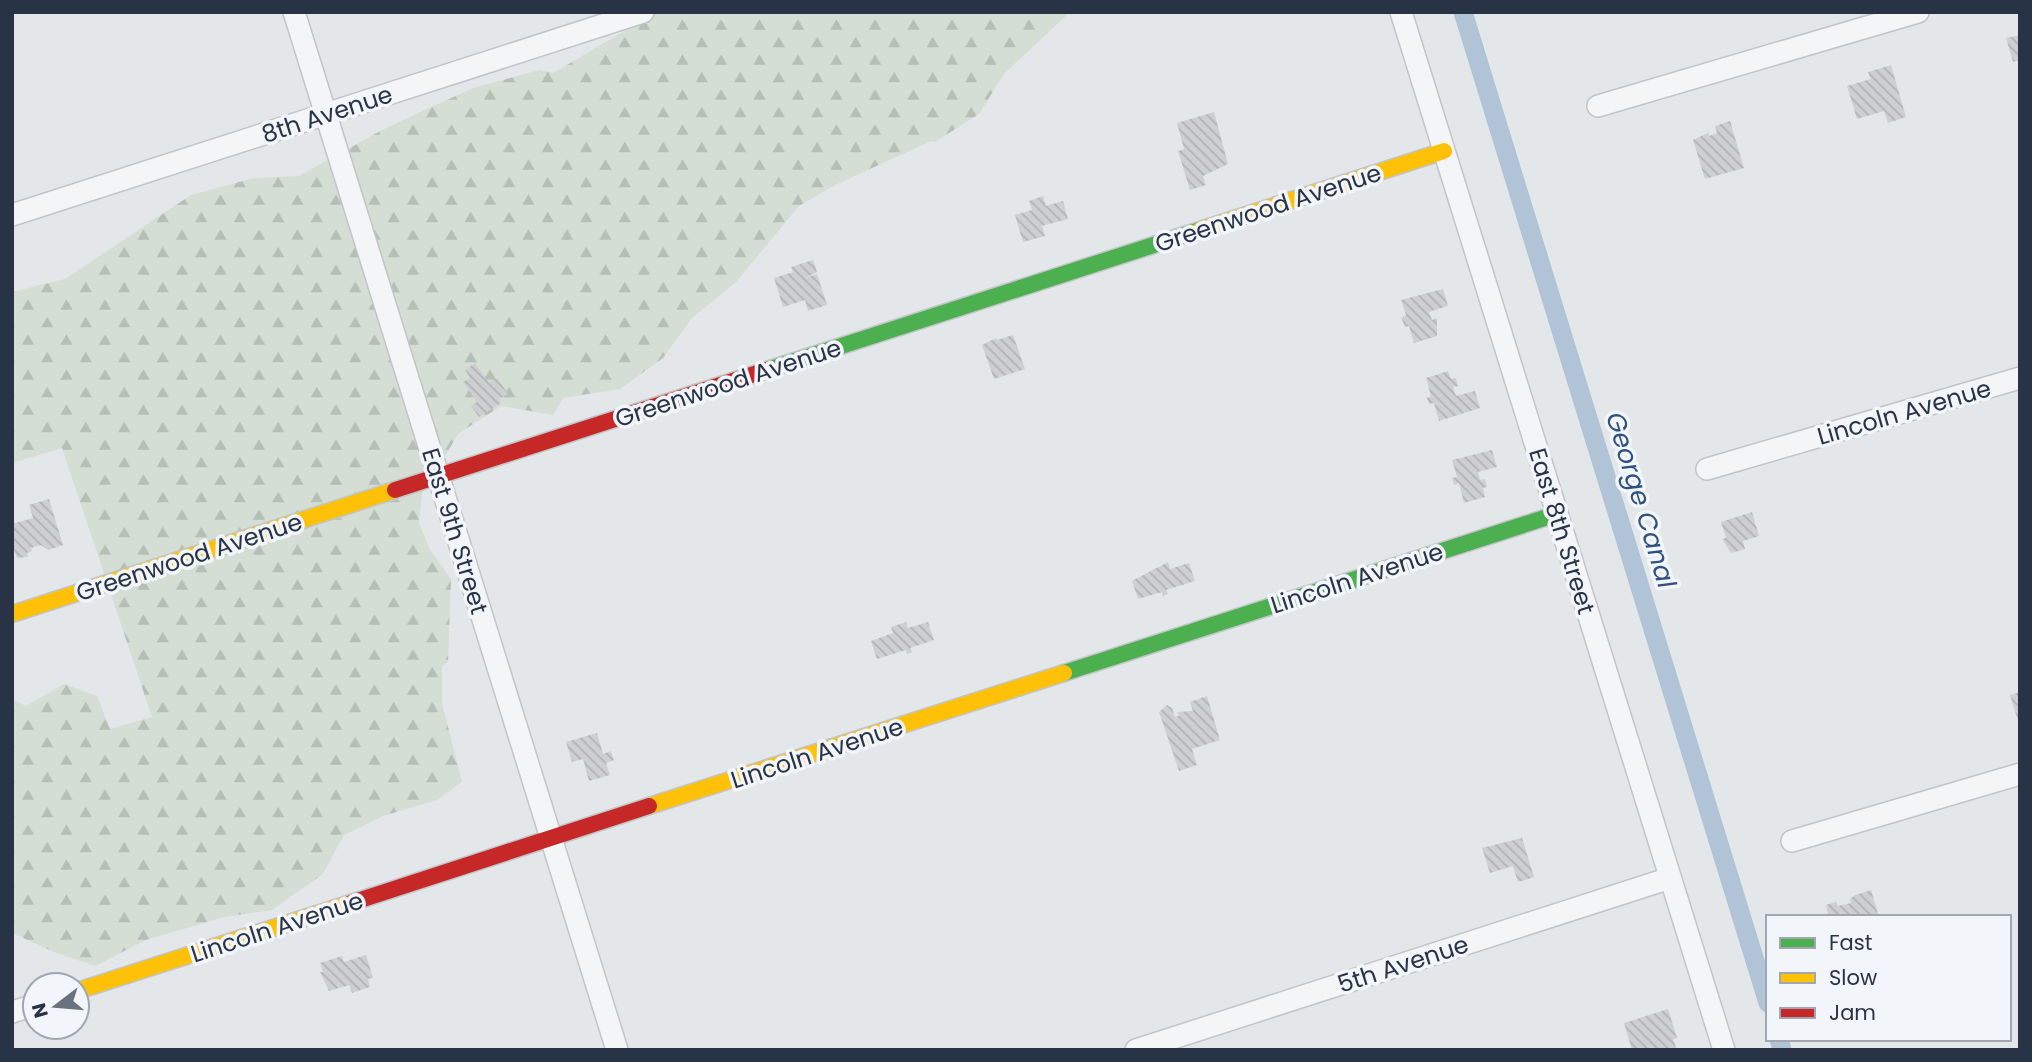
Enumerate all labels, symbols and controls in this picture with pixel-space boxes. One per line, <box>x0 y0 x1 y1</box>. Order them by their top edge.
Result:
street label: 8th Avenue <box>257 77 397 151</box>
street label: Greenwood Avenue <box>1151 156 1385 260</box>
street label: Greenwood Avenue <box>611 331 845 435</box>
street label: Lincoln Avenue <box>1813 371 1995 453</box>
water label: George Canal <box>1597 408 1685 593</box>
street label: East 9th Street <box>414 444 496 618</box>
street label: East 8th Street <box>1521 444 1603 618</box>
street label: Greenwood Avenue <box>72 505 306 609</box>
street label: Lincoln Avenue <box>1267 535 1447 621</box>
street label: Lincoln Avenue <box>727 710 907 796</box>
street label: Lincoln Avenue <box>187 884 367 970</box>
legend <box>1766 915 2011 1041</box>
street label: 5th Avenue <box>1333 927 1473 1001</box>
text: Fast <box>1829 928 1872 957</box>
text: Slow <box>1829 963 1877 992</box>
north arrow <box>21 971 91 1041</box>
text: Jam <box>1829 998 1876 1027</box>
text: N <box>25 1000 55 1021</box>

